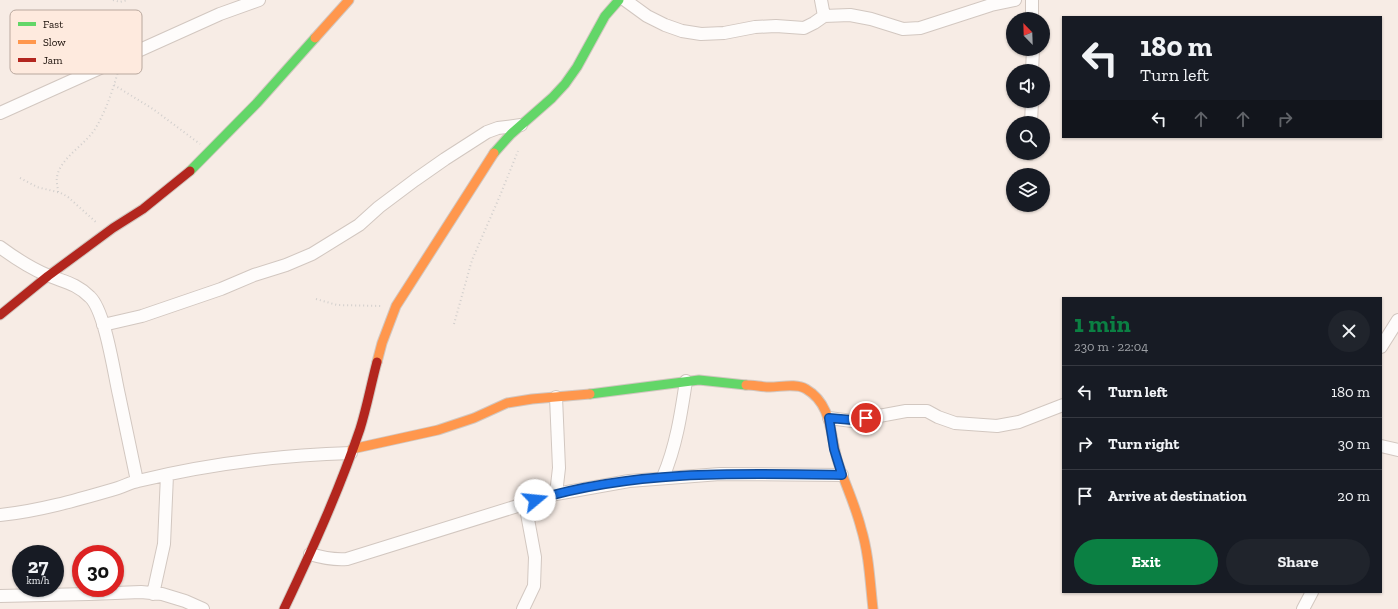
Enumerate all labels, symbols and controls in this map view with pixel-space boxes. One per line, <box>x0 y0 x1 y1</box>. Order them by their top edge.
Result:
legend <box>10 10 142 74</box>
north arrow <box>1006 12 1050 56</box>
map controls <box>1006 12 1050 212</box>
text: Fast <box>43 18 64 31</box>
text: 180 m <box>1140 30 1212 63</box>
icon: left <box>1074 32 1126 84</box>
text: Slow <box>43 36 66 49</box>
text: Jam <box>43 54 63 67</box>
button: sound <box>1006 64 1050 108</box>
text: Turn left <box>1140 64 1209 86</box>
icon: left <box>1148 108 1170 130</box>
icon: ahead <box>1190 108 1212 130</box>
icon: ahead <box>1232 108 1254 130</box>
icon: right <box>1274 108 1296 130</box>
button: search <box>1006 116 1050 160</box>
button: layers <box>1006 168 1050 212</box>
text: 1 min <box>1074 309 1131 338</box>
button: close <box>1328 310 1370 352</box>
text: 230 m · 22:04 <box>1074 339 1148 354</box>
icon: left <box>1074 381 1096 403</box>
text: Turn left <box>1108 383 1168 401</box>
text: 180 m <box>1331 383 1370 401</box>
pin <box>849 401 883 435</box>
icon: arrive <box>855 407 877 429</box>
icon: right <box>1074 433 1096 455</box>
text: Turn right <box>1108 435 1179 453</box>
text: 30 m <box>1338 435 1370 453</box>
position arrow <box>514 479 556 521</box>
icon: arrive <box>1074 485 1096 507</box>
text: Arrive at destination <box>1108 487 1247 505</box>
text: 20 m <box>1337 487 1370 505</box>
button: Exit <box>1074 539 1218 585</box>
button: Share <box>1226 539 1370 585</box>
speed limit sign: 30 <box>72 545 124 597</box>
text: 27 <box>28 554 48 578</box>
text: km/h <box>27 575 49 587</box>

